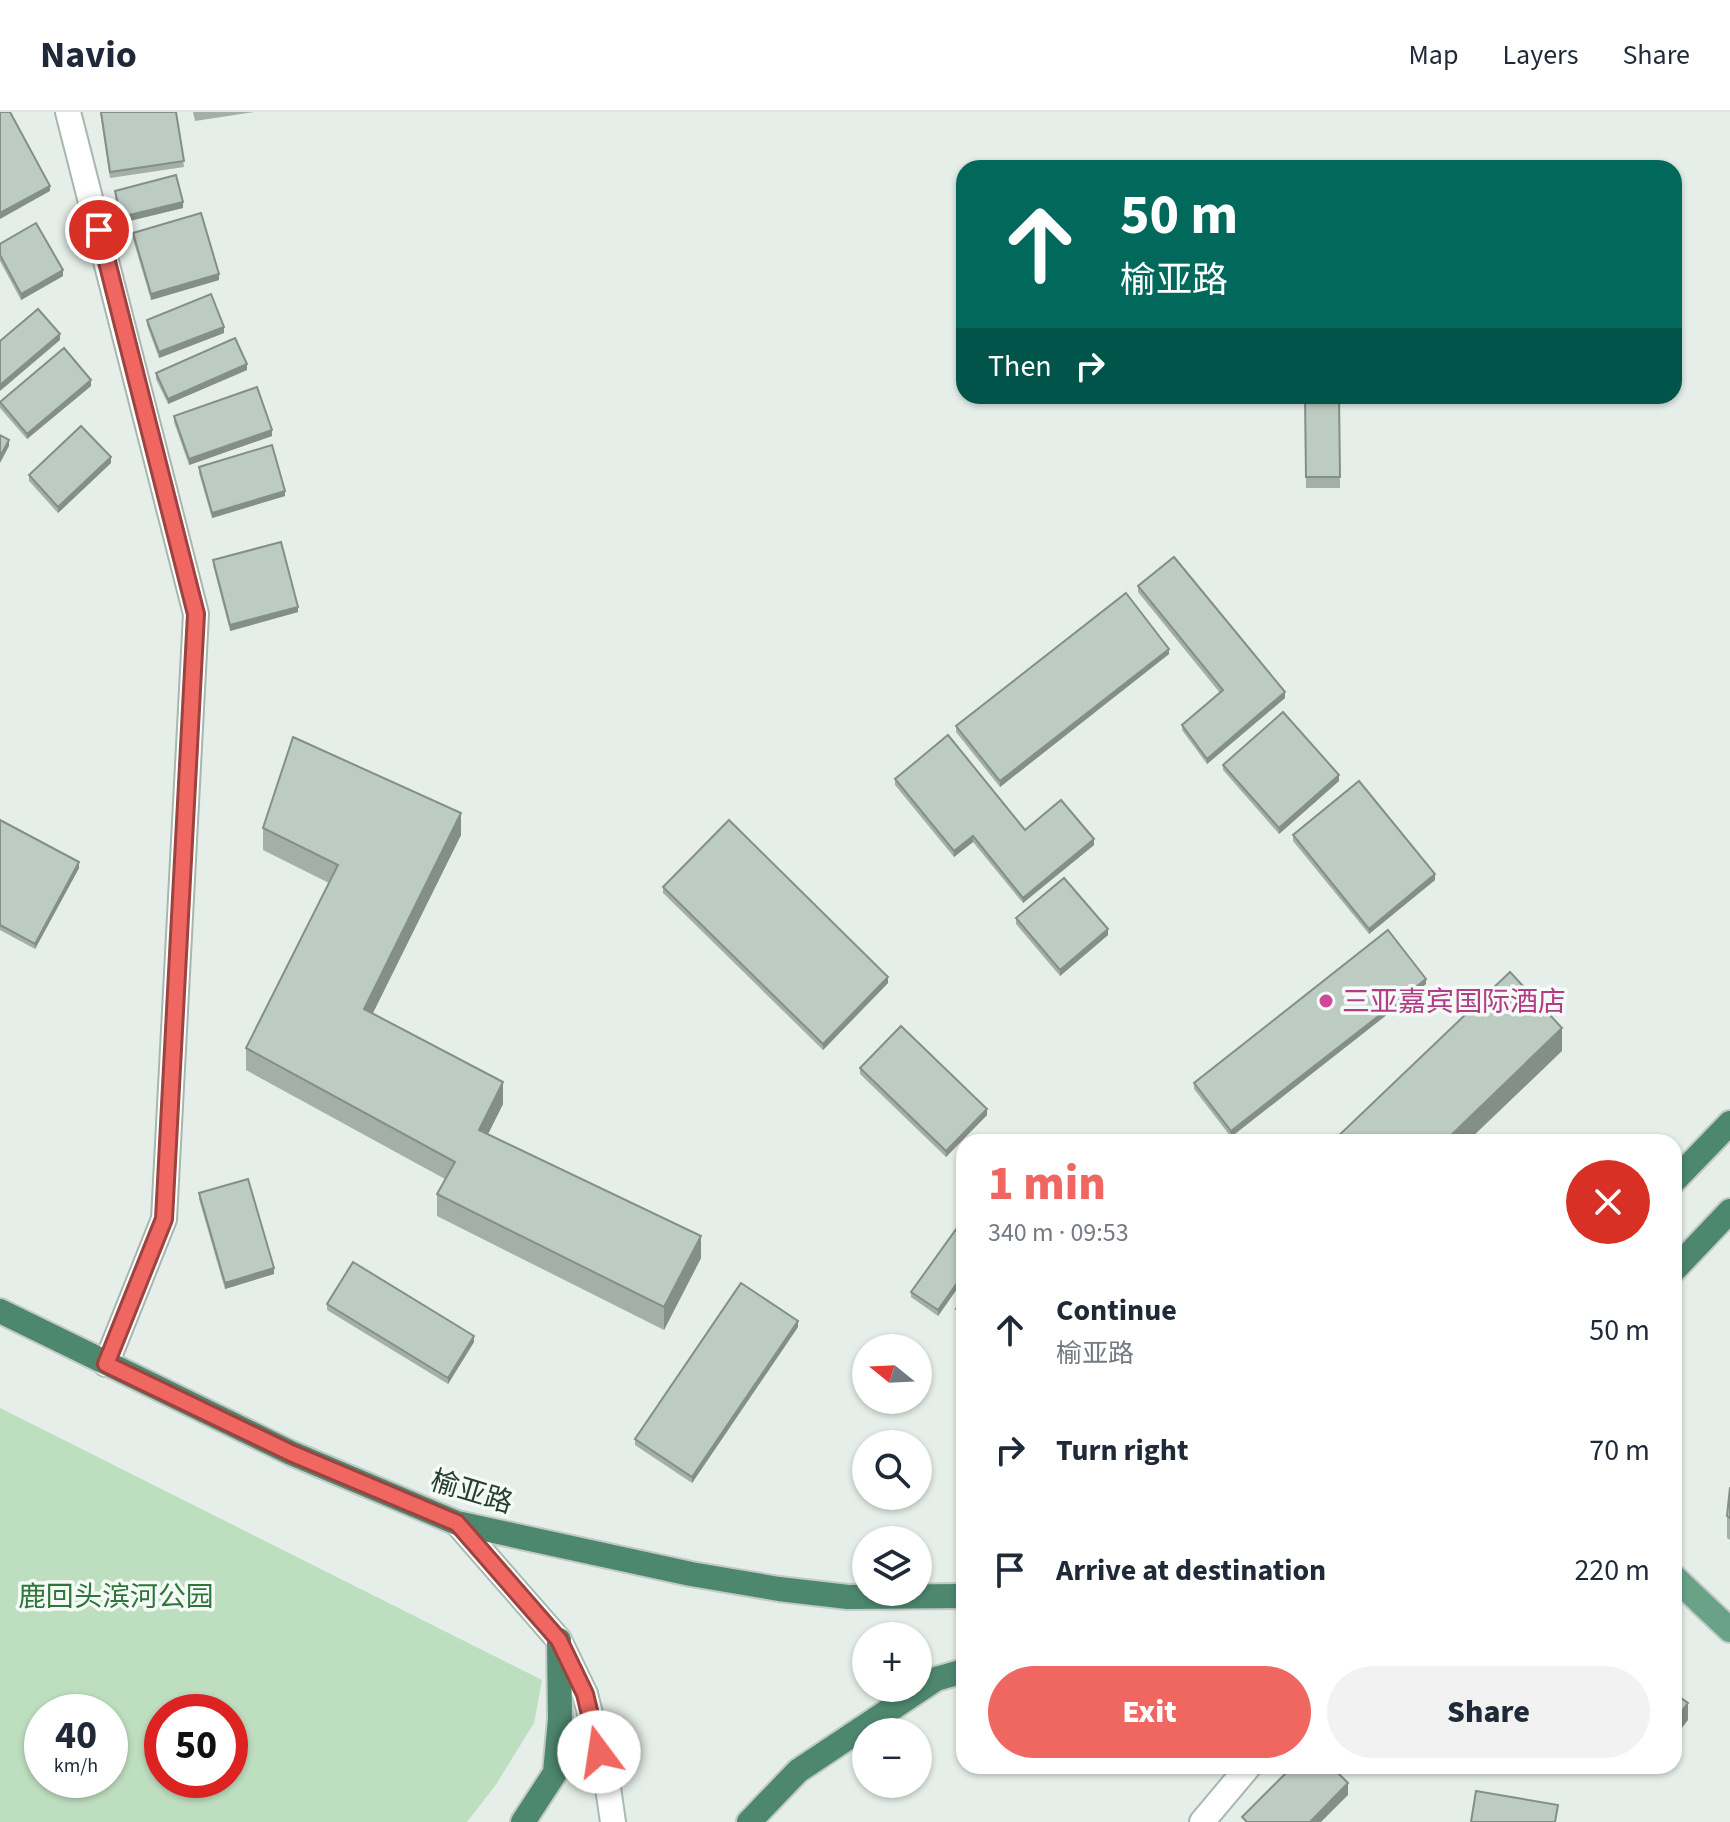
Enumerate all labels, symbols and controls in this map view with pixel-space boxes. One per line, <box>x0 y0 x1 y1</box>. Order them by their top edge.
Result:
text: Navio <box>40 28 137 82</box>
text: Map <box>1408 35 1458 75</box>
text: Layers <box>1502 35 1578 75</box>
text: Share <box>1622 35 1690 75</box>
text: 50 m <box>1120 176 1238 255</box>
icon: ahead <box>988 192 1092 296</box>
pin <box>65 196 133 264</box>
icon: arrive <box>77 208 121 252</box>
text: 榆亚路 <box>1120 255 1228 306</box>
icon: right <box>1068 344 1112 388</box>
text: Then <box>988 345 1052 388</box>
place label: 三亚嘉宾国际酒店 <box>1342 982 1566 1022</box>
marker: 三亚嘉宾国际酒店 <box>1317 992 1335 1010</box>
text: 1 min <box>988 1150 1106 1218</box>
button: close <box>1566 1160 1650 1244</box>
text: 340 m · 09:53 <box>988 1214 1129 1251</box>
text: Continue <box>1056 1289 1177 1332</box>
icon: ahead <box>988 1308 1032 1352</box>
text: 50 m <box>1589 1309 1650 1352</box>
north arrow <box>852 1334 932 1414</box>
map controls <box>852 1334 932 1798</box>
text: 榆亚路 <box>1056 1335 1134 1372</box>
icon: right <box>988 1428 1032 1472</box>
text: Turn right <box>1056 1429 1188 1472</box>
text: 70 m <box>1589 1429 1650 1472</box>
button: search <box>852 1430 932 1510</box>
street label: 榆亚路 <box>426 1461 518 1523</box>
button: layers <box>852 1526 932 1606</box>
icon: arrive <box>988 1548 1032 1592</box>
text: Arrive at destination <box>1056 1549 1326 1592</box>
text: 220 m <box>1574 1549 1650 1592</box>
park label: 鹿回头滨河公园 <box>18 1577 214 1617</box>
button: + <box>852 1622 932 1702</box>
button: Exit <box>988 1666 1311 1758</box>
button: Share <box>1327 1666 1650 1758</box>
speed limit sign: 50 <box>144 1694 248 1798</box>
text: 40 <box>55 1707 97 1764</box>
position arrow <box>557 1710 641 1794</box>
button: − <box>852 1718 932 1798</box>
text: km/h <box>54 1752 98 1780</box>

